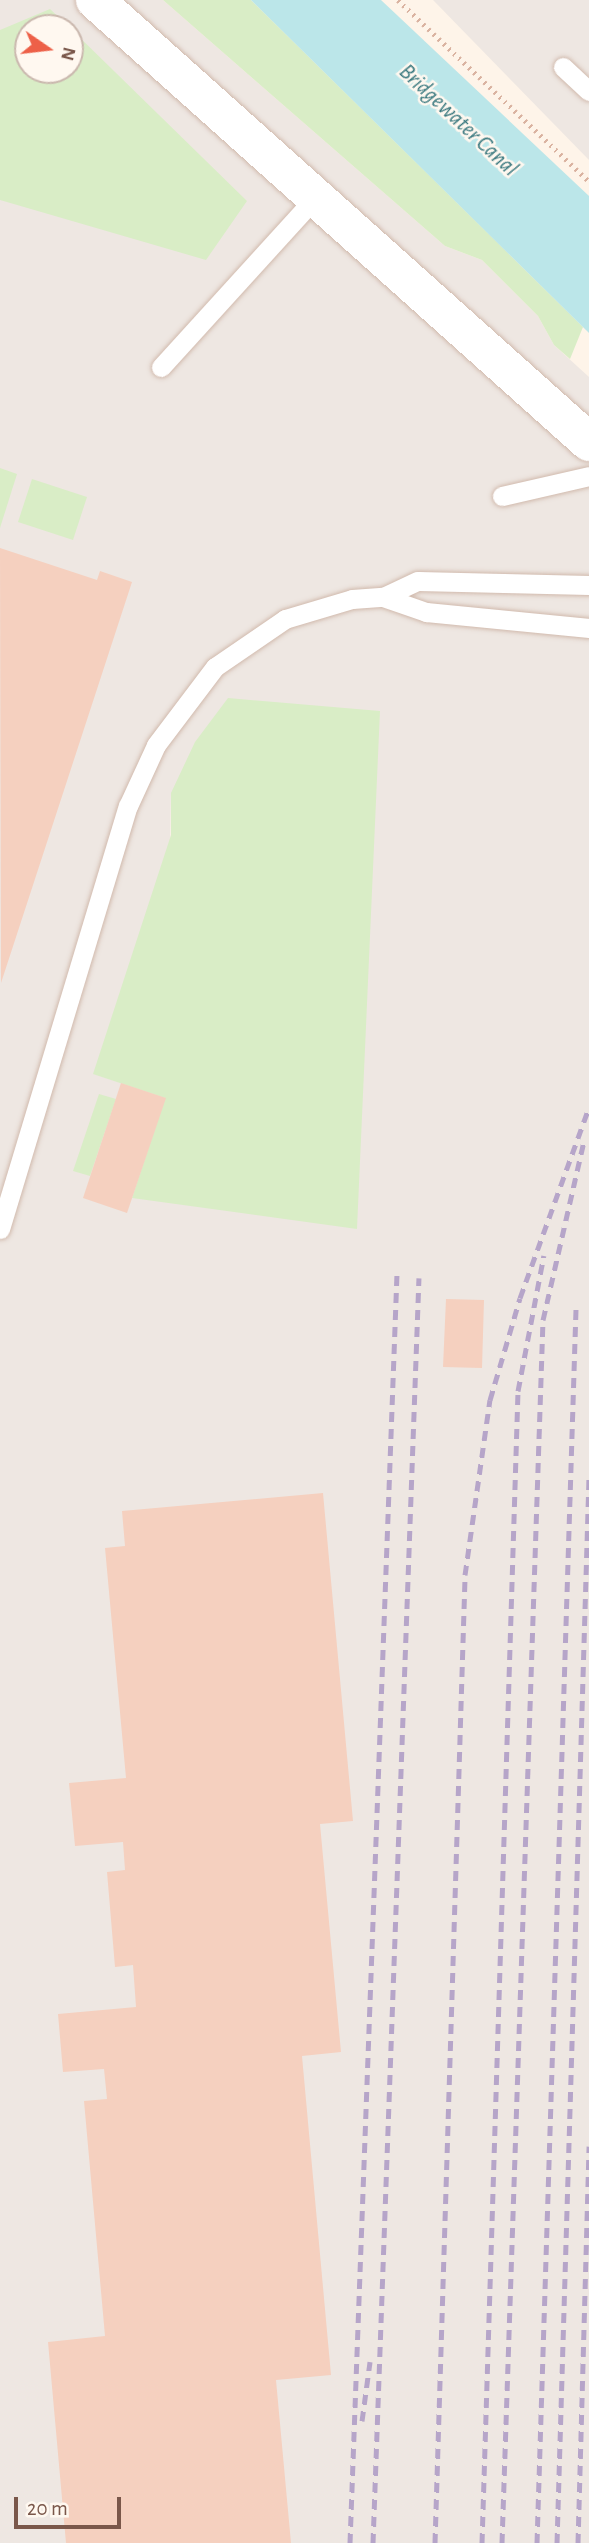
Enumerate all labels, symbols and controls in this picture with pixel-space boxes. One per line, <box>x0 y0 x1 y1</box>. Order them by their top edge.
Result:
north arrow <box>14 14 84 84</box>
text: N <box>57 45 79 62</box>
water label: Bridgewater Canal <box>393 59 523 183</box>
scale bar <box>18 2484 124 2528</box>
text: 20 m <box>27 2498 68 2519</box>

